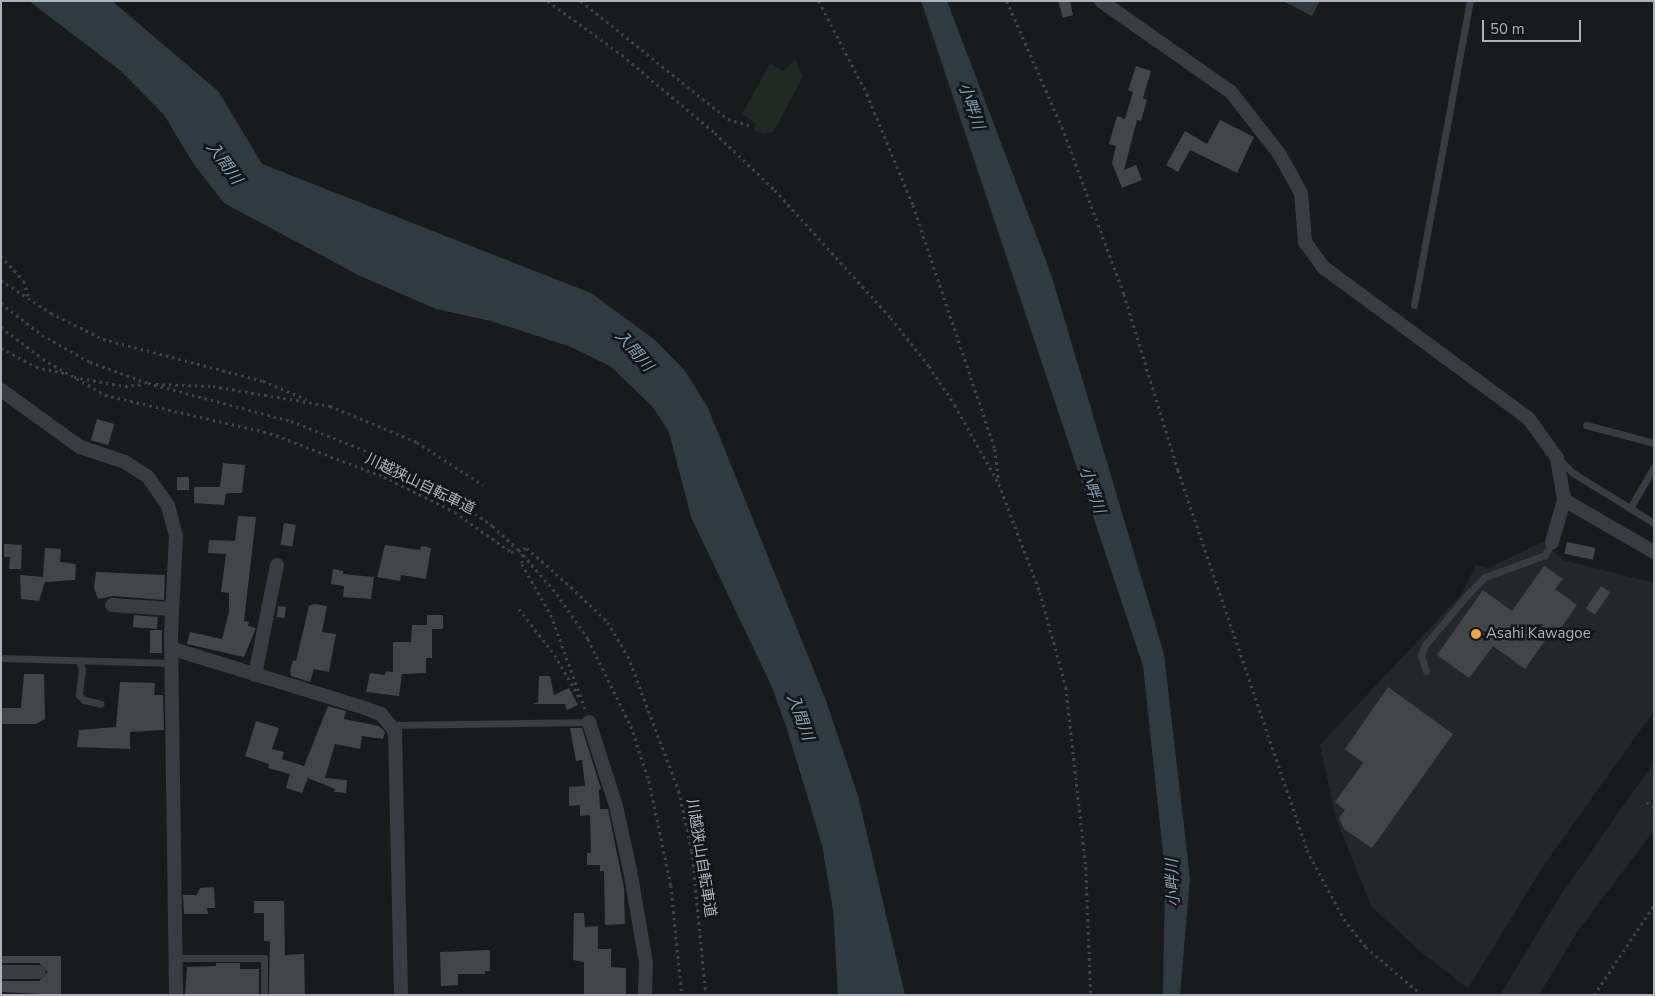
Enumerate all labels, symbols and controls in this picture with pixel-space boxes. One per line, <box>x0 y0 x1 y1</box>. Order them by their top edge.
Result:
scale bar <box>1485 10 1584 42</box>
text: 50 m <box>1490 19 1525 39</box>
water label: 小畔川 <box>954 80 988 132</box>
water label: 入間川 <box>202 138 246 188</box>
water label: 入間川 <box>611 327 657 375</box>
street label: 川越狭山自転車道 <box>362 450 478 518</box>
water label: 小畔川 <box>1075 464 1109 516</box>
place label: Asahi Kawagoe <box>1486 625 1591 643</box>
marker: Asahi Kawagoe <box>1470 628 1482 640</box>
water label: 入間川 <box>783 691 817 743</box>
street label: 川越狭山自転車道 <box>683 797 719 919</box>
water label: 小畔川 <box>1163 859 1183 907</box>

